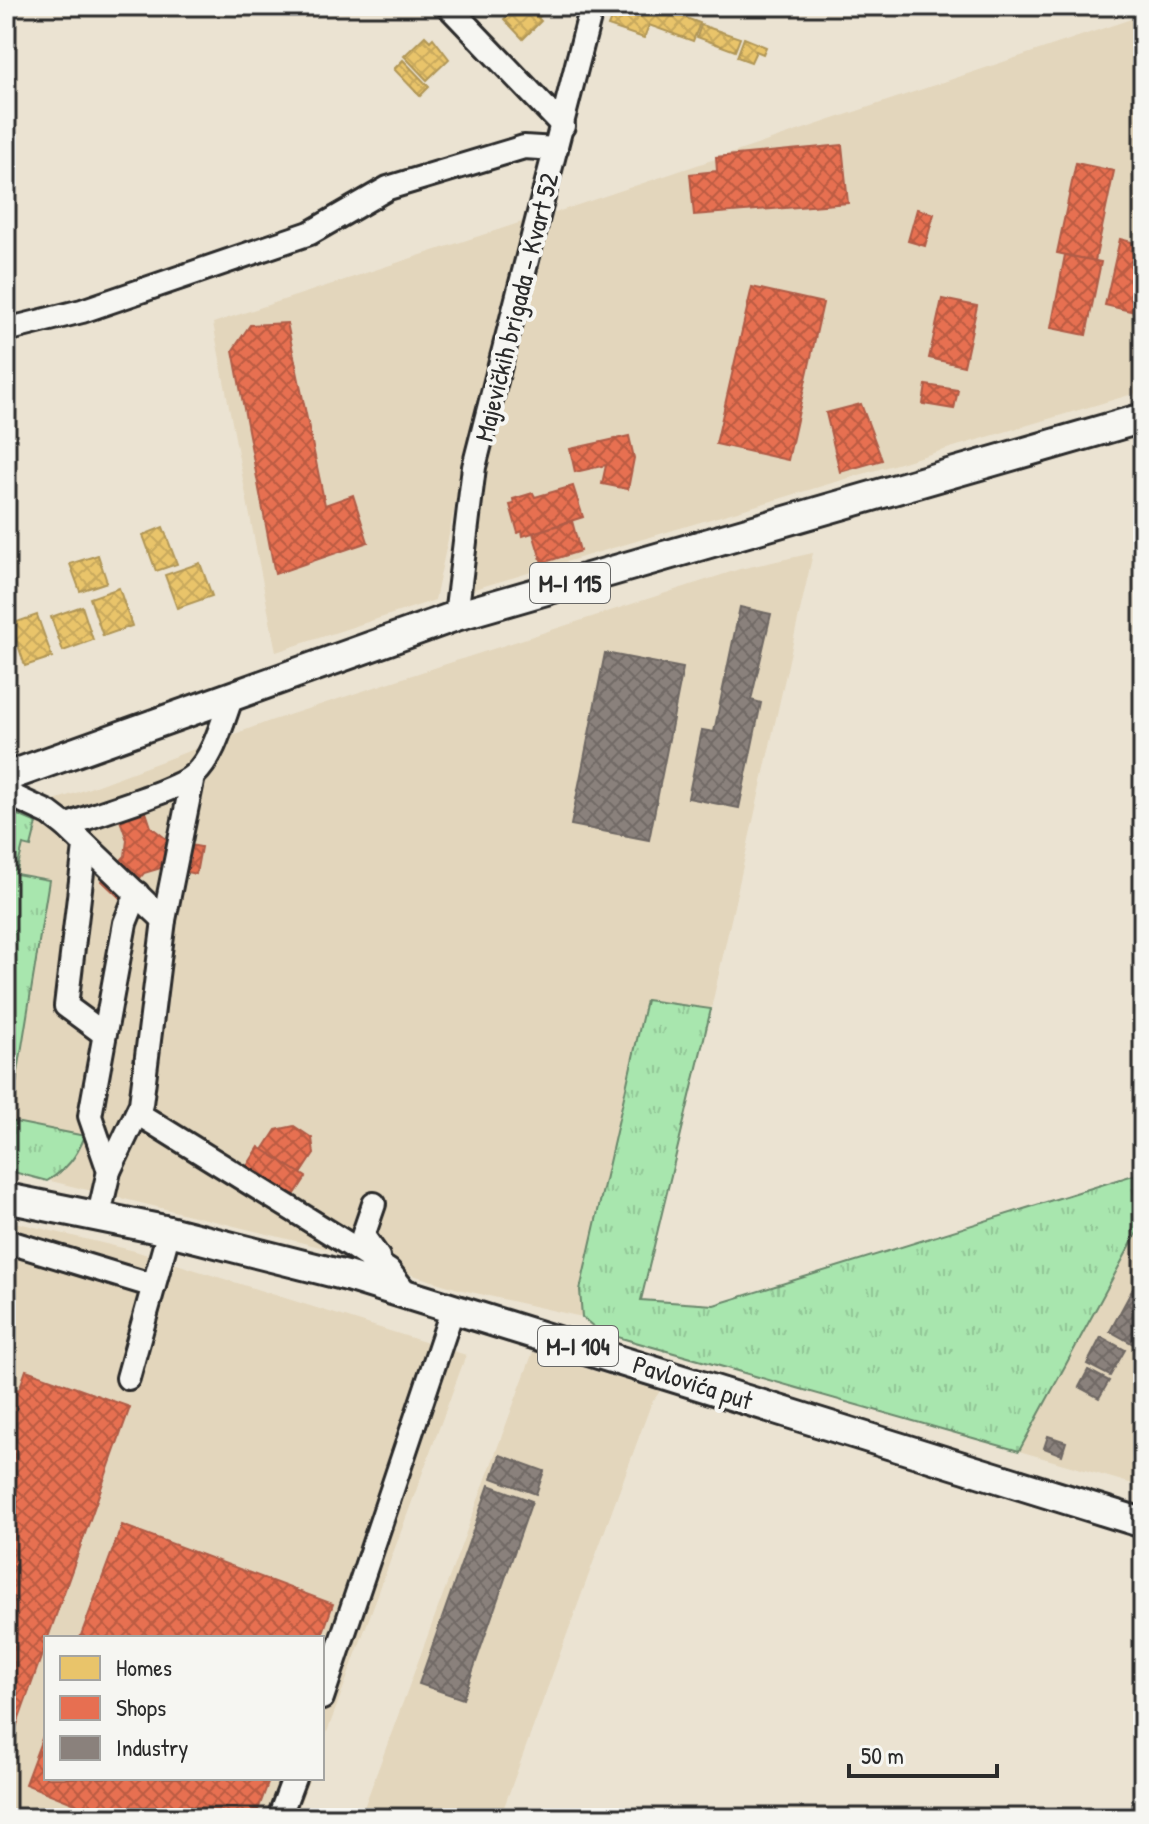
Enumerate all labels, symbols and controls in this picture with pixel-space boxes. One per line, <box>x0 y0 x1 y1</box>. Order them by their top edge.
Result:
street label: Majevičkih brigada - Kvart 52 <box>466 169 566 445</box>
road number: M-I 115 <box>530 563 610 603</box>
road number: M-I 104 <box>538 1326 618 1366</box>
street label: Pavlovića put <box>629 1346 758 1418</box>
legend <box>44 1636 324 1780</box>
text: Homes <box>116 1651 172 1683</box>
text: Shops <box>116 1691 166 1723</box>
scale bar <box>849 1728 997 1778</box>
text: Industry <box>116 1731 188 1763</box>
text: 50 m <box>861 1739 904 1771</box>

